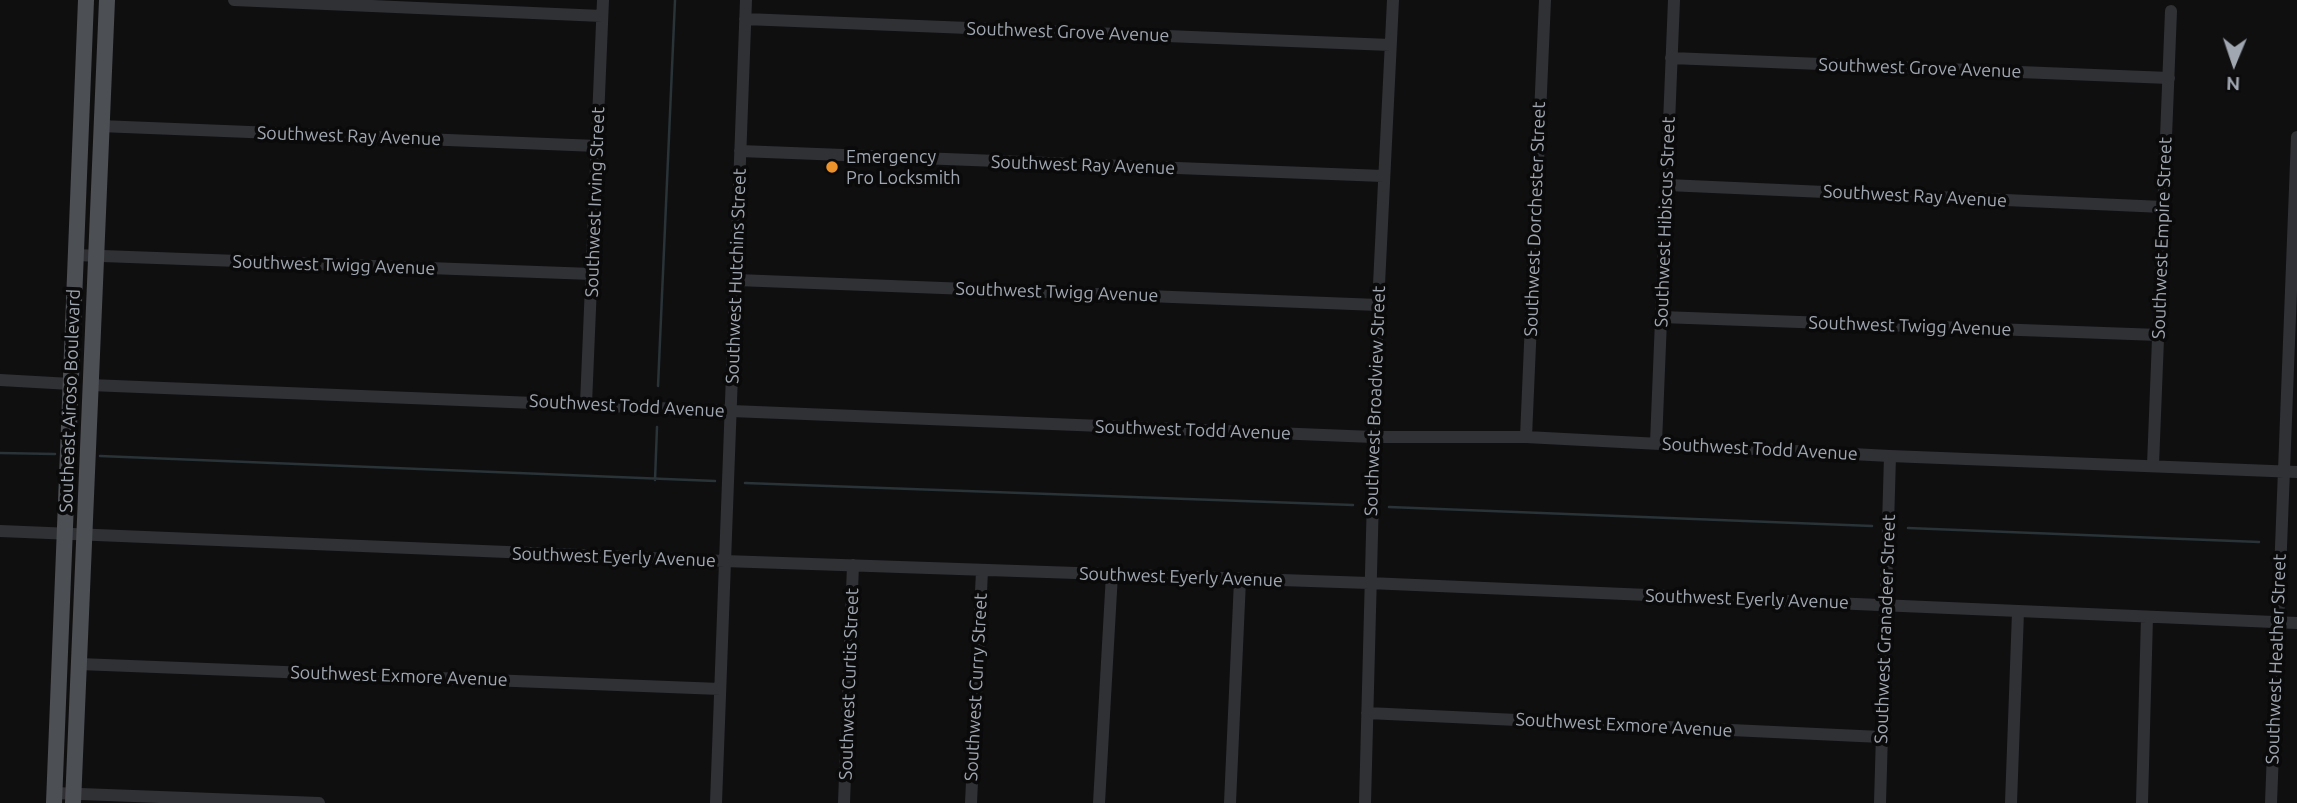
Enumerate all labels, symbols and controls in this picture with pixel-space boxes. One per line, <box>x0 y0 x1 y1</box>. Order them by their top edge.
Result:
street label: Southwest Grove Avenue <box>966 18 1170 46</box>
north arrow <box>2199 28 2269 98</box>
street label: Southwest Grove Avenue <box>1818 54 2022 82</box>
text: N <box>2226 73 2241 95</box>
street label: Southwest Dorchester Street <box>1520 101 1550 337</box>
street label: Southwest Irving Street <box>581 106 609 298</box>
street label: Southwest Hibiscus Street <box>1651 116 1679 328</box>
street label: Southwest Ray Avenue <box>257 122 441 150</box>
street label: Southwest Empire Street <box>2148 137 2176 339</box>
place label: Emergency Pro Locksmith <box>846 146 960 188</box>
street label: Southwest Ray Avenue <box>991 151 1175 179</box>
marker: Emergency Pro Locksmith <box>824 159 840 175</box>
street label: Southwest Hutchins Street <box>721 168 751 384</box>
street label: Southwest Ray Avenue <box>1822 180 2008 212</box>
street label: Southwest Twigg Avenue <box>232 251 436 279</box>
street label: Southwest Twigg Avenue <box>955 278 1159 306</box>
street label: Southwest Broadview Street <box>1360 285 1390 517</box>
street label: Southeast Airoso Boulevard <box>55 289 85 513</box>
street label: Southwest Twigg Avenue <box>1808 312 2012 340</box>
street label: Southwest Todd Avenue <box>529 390 725 422</box>
street label: Southwest Todd Avenue <box>1095 416 1291 444</box>
street label: Southwest Todd Avenue <box>1662 433 1858 465</box>
street label: Southwest Granadeer Street <box>1870 514 1900 744</box>
street label: Southwest Eyerly Avenue <box>512 543 716 571</box>
street label: Southwest Heather Street <box>2262 553 2290 765</box>
street label: Southwest Eyerly Avenue <box>1079 563 1283 591</box>
street label: Southwest Eyerly Avenue <box>1645 585 1849 613</box>
street label: Southwest Curtis Street <box>835 588 863 780</box>
street label: Southwest Curry Street <box>960 592 992 782</box>
street label: Southwest Exmore Avenue <box>290 661 508 691</box>
street label: Southwest Exmore Avenue <box>1515 709 1733 741</box>

